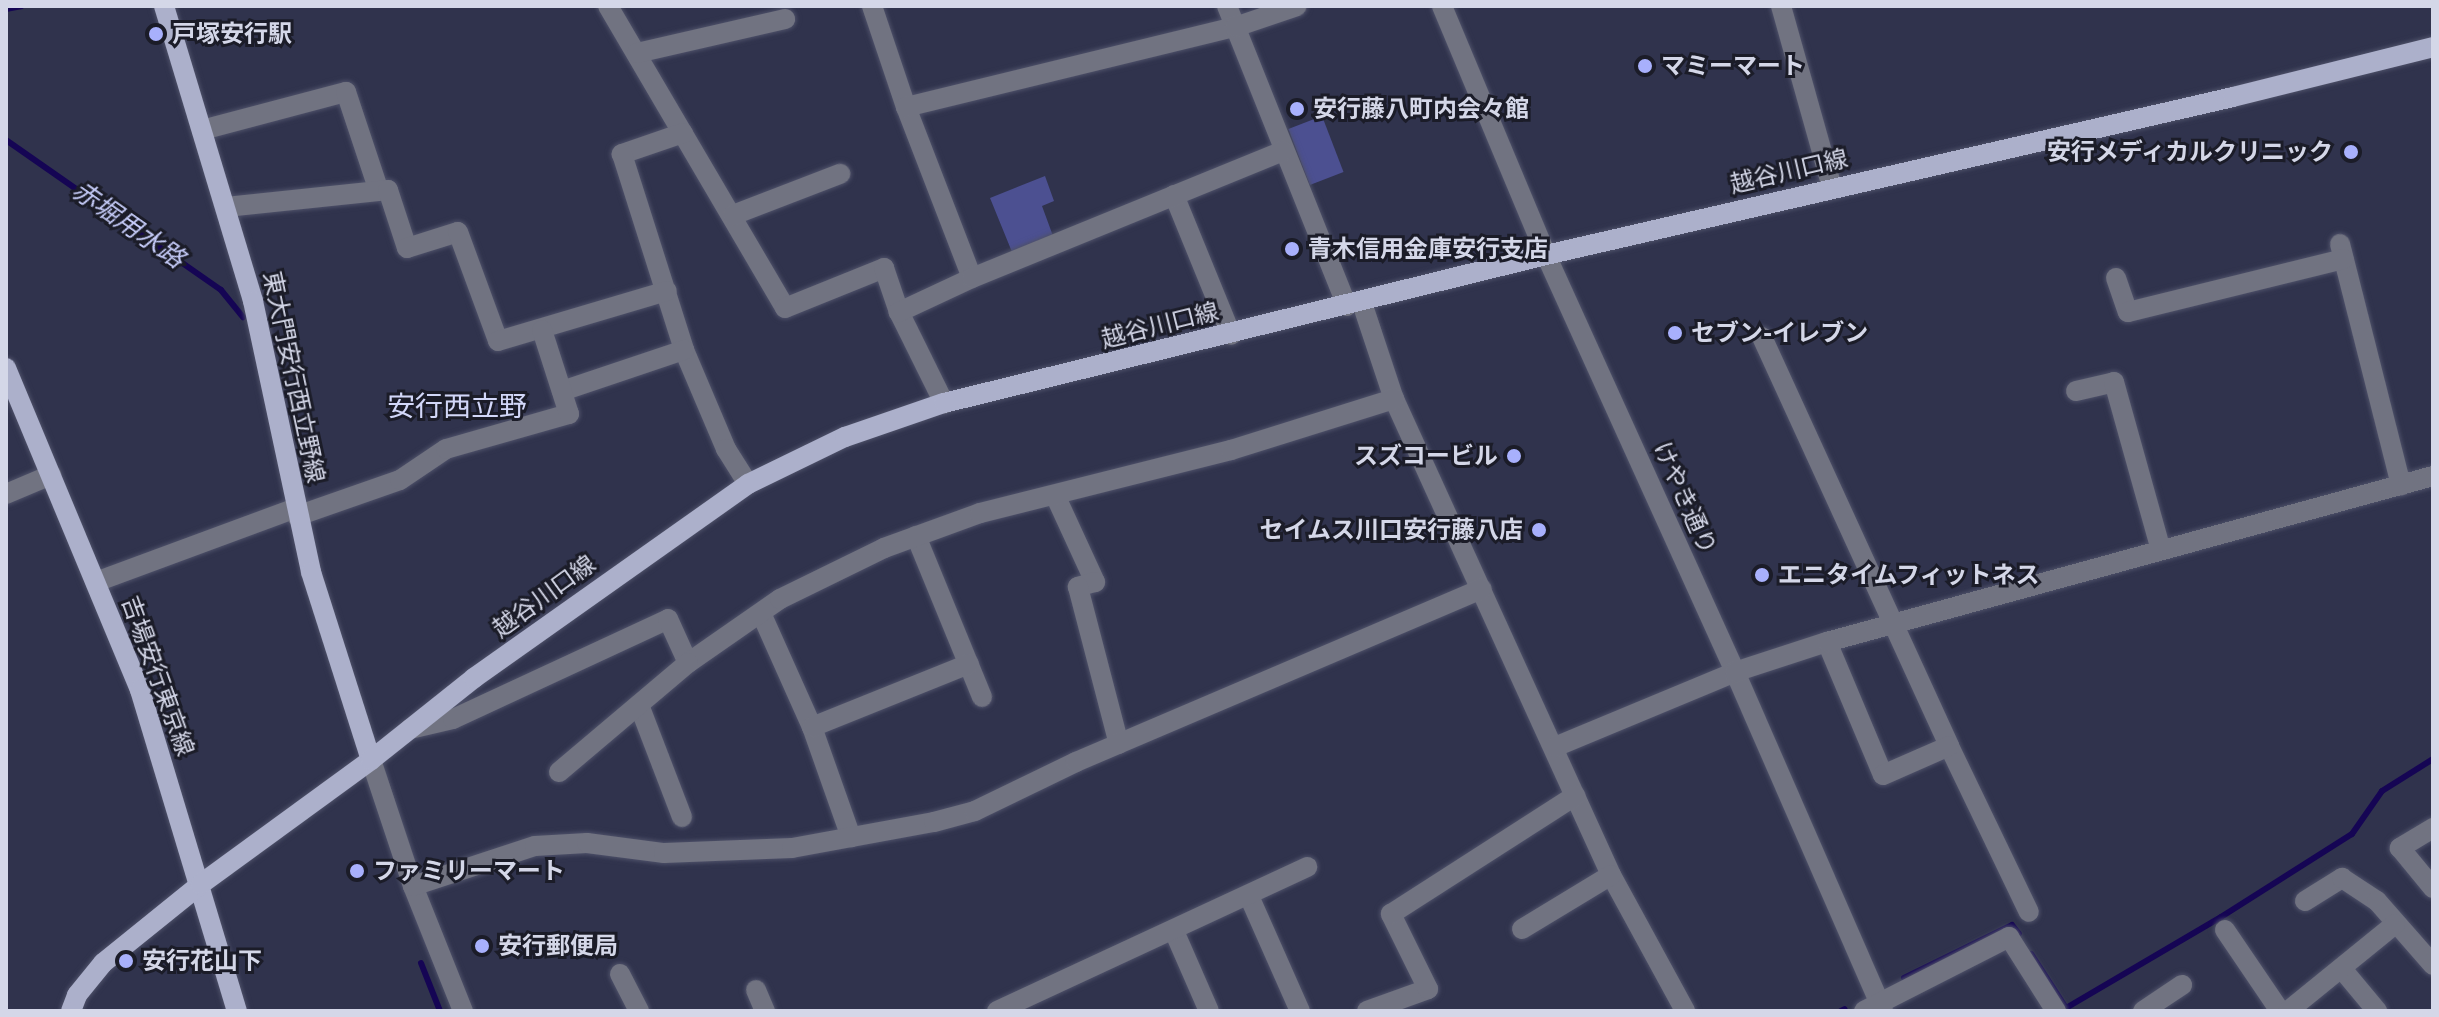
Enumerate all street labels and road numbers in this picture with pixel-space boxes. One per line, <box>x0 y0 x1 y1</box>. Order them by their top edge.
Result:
street label: 越谷川口線 <box>1727 143 1851 199</box>
street label: 東大門安行西立野線 <box>257 268 331 486</box>
street label: 越谷川口線 <box>1098 297 1222 353</box>
street label: けやき通り <box>1647 437 1723 559</box>
street label: 越谷川口線 <box>487 549 601 643</box>
street label: 吉場安行東京線 <box>116 592 200 760</box>

